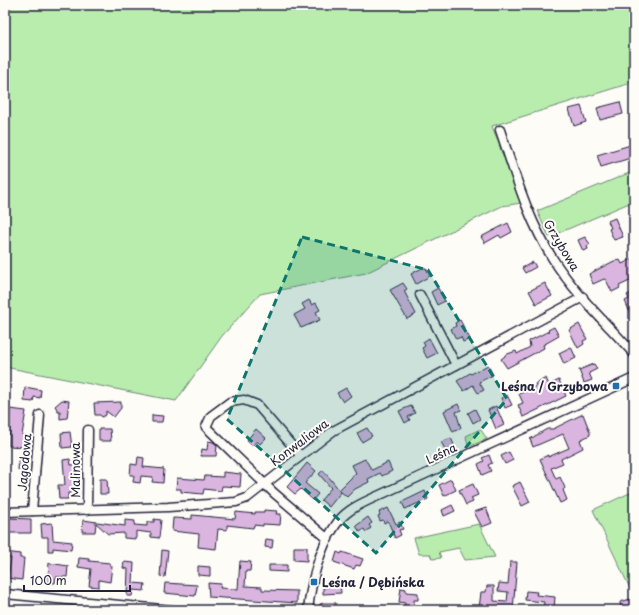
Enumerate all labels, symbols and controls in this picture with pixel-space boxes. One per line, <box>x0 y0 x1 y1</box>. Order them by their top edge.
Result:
street label: Grzybowa <box>540 216 585 275</box>
place label: Leśna / Grzybowa <box>501 377 608 395</box>
marker: Leśna / Grzybowa <box>611 381 621 391</box>
street label: Konwaliowa <box>266 414 332 470</box>
street label: Jagodowa <box>13 432 35 492</box>
street label: Leśna <box>423 438 460 468</box>
street label: Malinowa <box>66 442 84 498</box>
scale bar <box>24 567 130 593</box>
text: 100 m <box>30 571 67 589</box>
place label: Leśna / Dębińska <box>322 573 425 591</box>
marker: Leśna / Dębińska <box>309 577 319 587</box>

